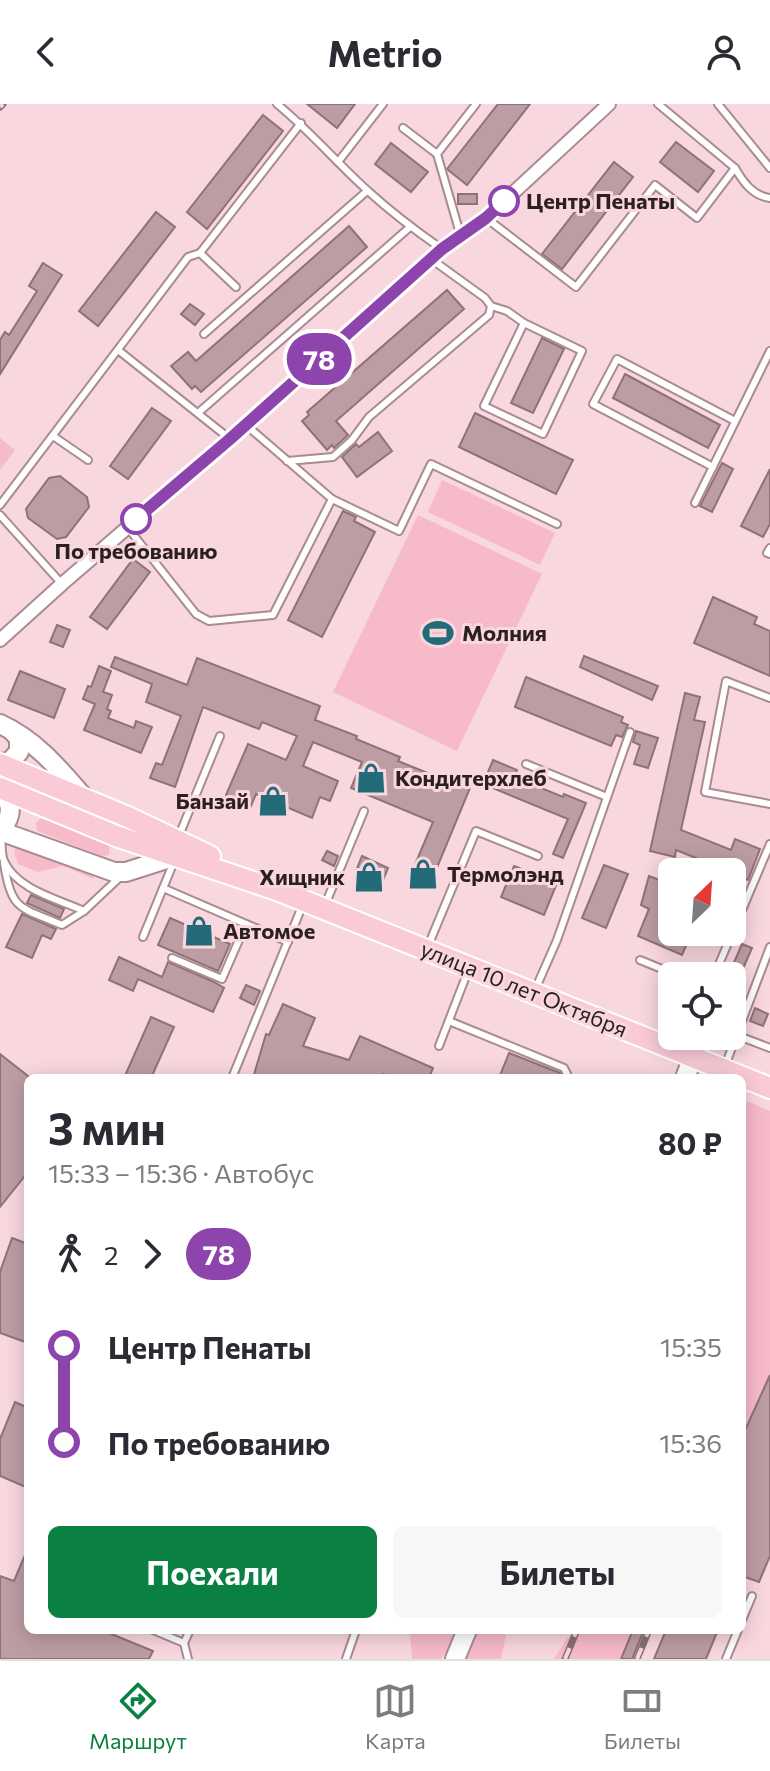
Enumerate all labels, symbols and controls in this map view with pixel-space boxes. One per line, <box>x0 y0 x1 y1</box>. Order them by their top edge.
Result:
icon: back <box>24 30 68 74</box>
text: Metrio <box>328 30 442 74</box>
icon: person <box>702 30 746 74</box>
marker: Центр Пенаты <box>489 186 519 216</box>
place label: Центр Пенаты <box>526 187 675 214</box>
line badge: 78 <box>283 333 355 385</box>
text: 78 <box>303 342 335 376</box>
marker: По требованию <box>121 504 151 534</box>
place label: По требованию <box>55 537 217 564</box>
sports icon: Молния <box>421 616 455 650</box>
place label: Молния <box>462 619 547 646</box>
shop icon: Кондитерхлеб <box>354 761 388 795</box>
place label: Кондитерхлеб <box>395 764 547 791</box>
shop icon: Банзай <box>256 784 290 818</box>
place label: Банзай <box>175 787 249 814</box>
shop icon: Термолэнд <box>406 857 440 891</box>
north arrow <box>658 858 746 946</box>
map controls <box>658 858 746 1050</box>
shop icon: Хищник <box>352 860 386 894</box>
place label: Термолэнд <box>447 860 564 887</box>
place label: Хищник <box>259 863 345 890</box>
shop icon: Автомое <box>182 914 216 948</box>
place label: Автомое <box>223 917 315 944</box>
street label: улица 10 лет Октября <box>417 935 632 1042</box>
button: locate <box>658 962 746 1050</box>
text: 3 мин <box>48 1100 166 1154</box>
text: 80 ₽ <box>658 1124 722 1161</box>
text: 15:33 – 15:36 · Автобус <box>48 1157 314 1188</box>
icon: walk <box>48 1232 92 1276</box>
icon: forward <box>130 1232 174 1276</box>
text: 78 <box>202 1237 235 1271</box>
text: 2 <box>104 1239 118 1270</box>
text: Центр Пенаты <box>108 1328 311 1365</box>
text: 15:35 <box>660 1331 722 1362</box>
text: По требованию <box>108 1424 330 1461</box>
text: 15:36 <box>659 1427 722 1458</box>
button: Поехали <box>48 1526 377 1618</box>
button: Билеты <box>393 1526 722 1618</box>
tab: Маршрут <box>89 1679 187 1754</box>
tab: Карта <box>365 1679 426 1754</box>
tab: Билеты <box>604 1679 681 1754</box>

